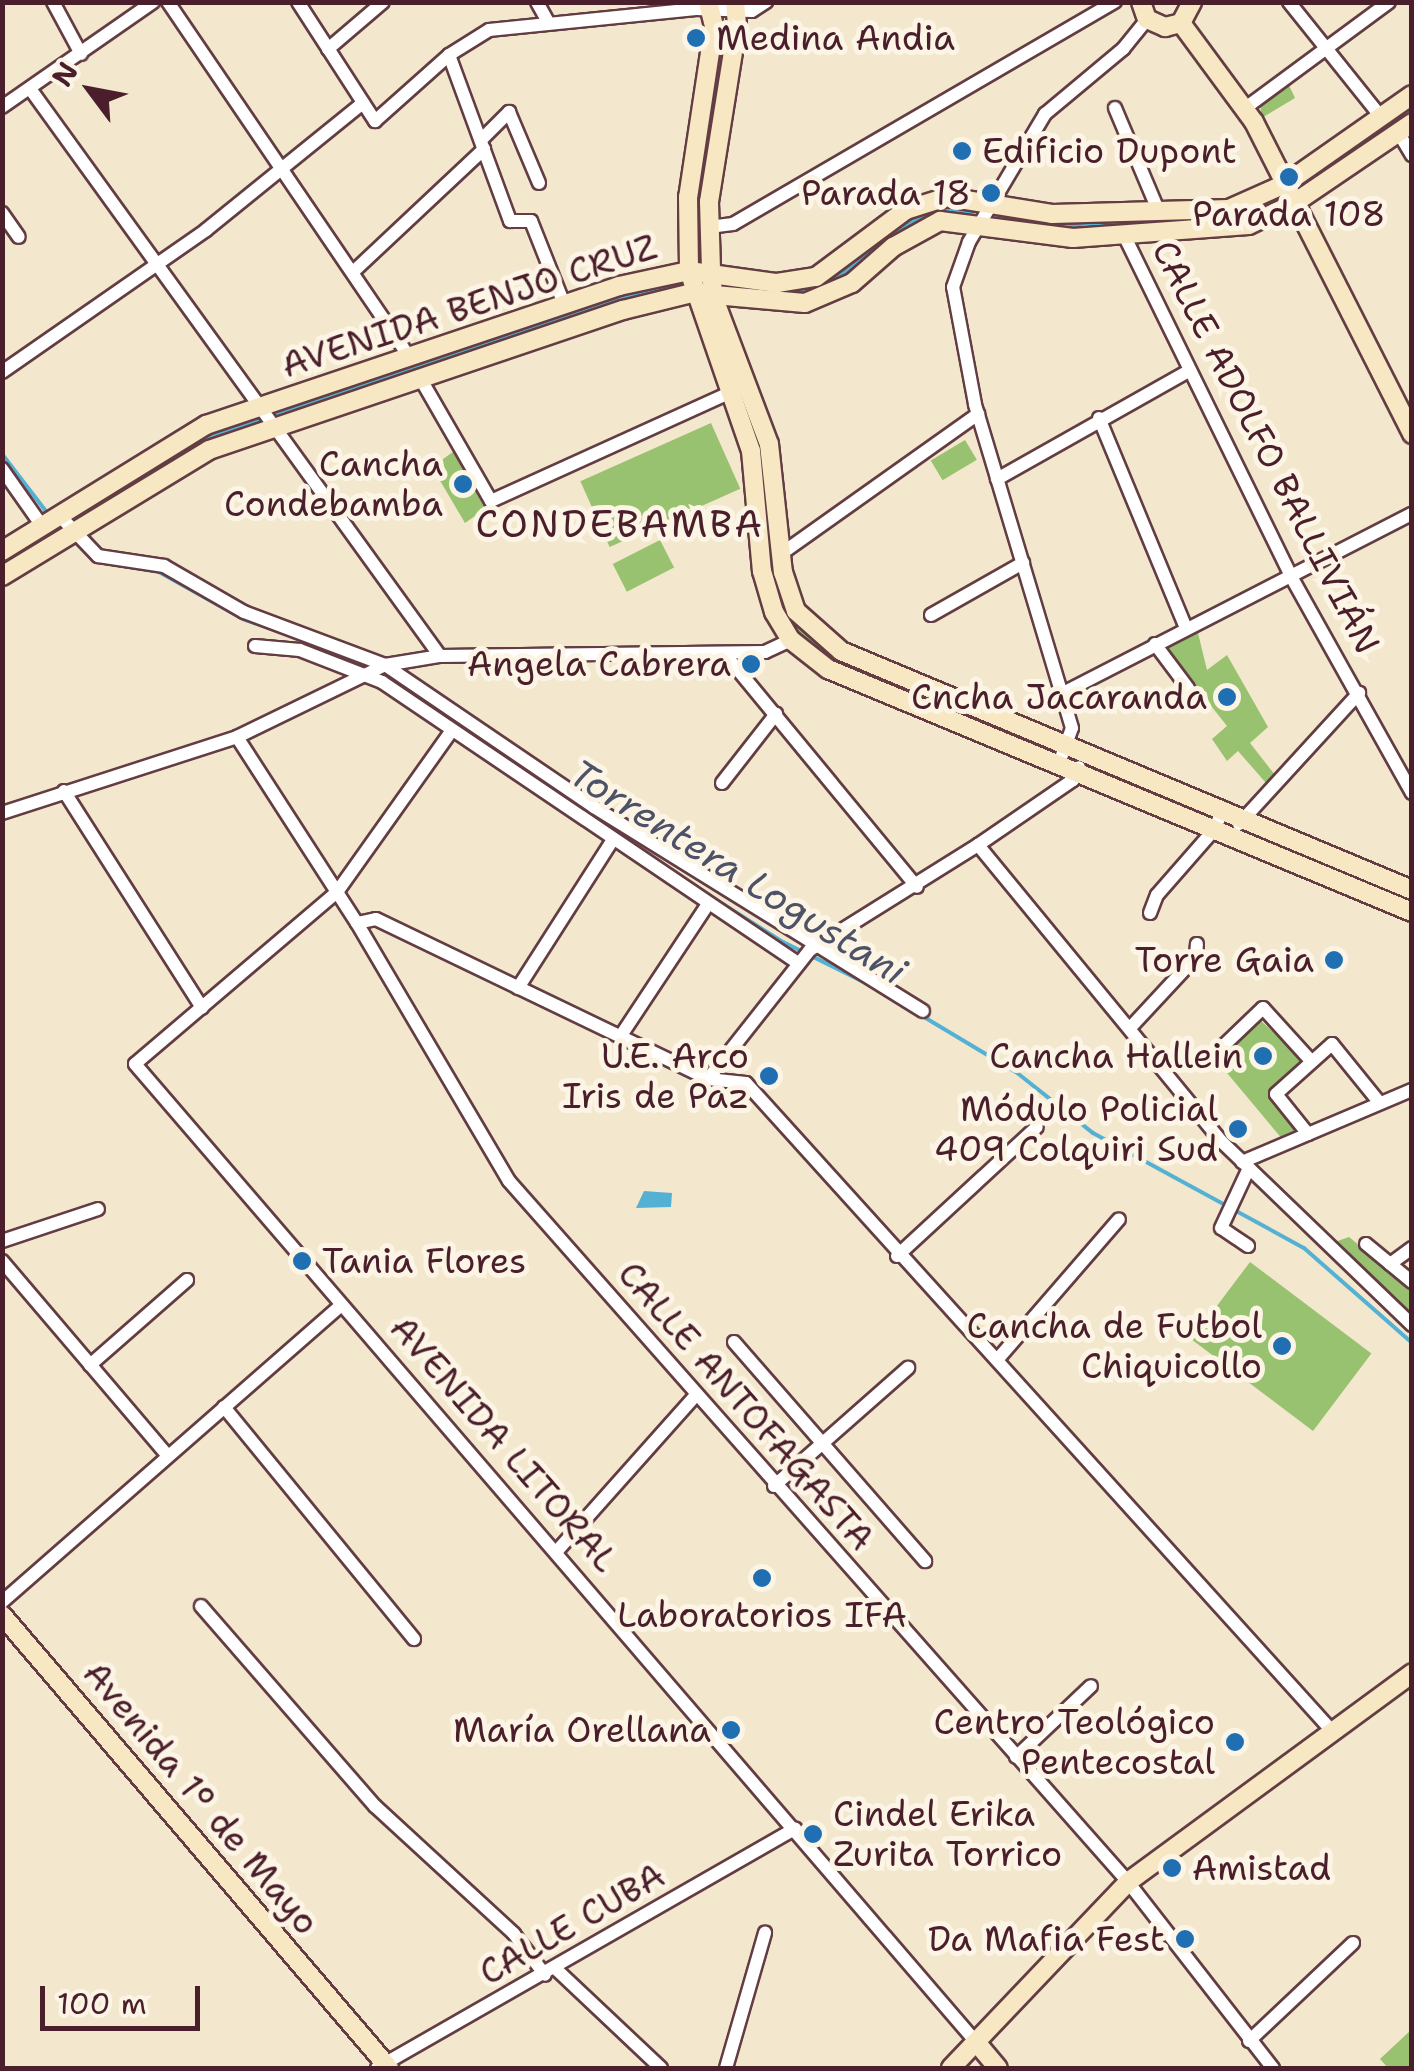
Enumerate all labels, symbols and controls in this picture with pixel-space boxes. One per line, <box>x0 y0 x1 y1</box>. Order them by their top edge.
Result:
place label: Medina Andia <box>716 17 955 59</box>
marker: Medina Andia <box>685 27 707 49</box>
north arrow <box>40 40 140 140</box>
text: N <box>43 55 87 94</box>
place label: Edificio Dupont <box>982 130 1237 172</box>
marker: Edificio Dupont <box>951 140 973 162</box>
marker: Parada 108 <box>1278 166 1300 188</box>
place label: Parada 18 <box>801 172 971 214</box>
marker: Parada 18 <box>980 182 1002 204</box>
place label: Parada 108 <box>1192 193 1386 235</box>
street label: AVENIDA BENJO CRUZ <box>276 225 662 387</box>
street label: CALLE ADOLFO BALLIVIÁN <box>1143 233 1389 661</box>
place label: Cancha Condebamba <box>224 443 443 525</box>
marker: Cancha Condebamba <box>452 473 474 495</box>
district label: CONDEBAMBA <box>475 501 765 547</box>
place label: Angela Cabrera <box>467 643 731 685</box>
marker: Angela Cabrera <box>740 653 762 675</box>
place label: Cncha Jacaranda <box>911 676 1207 718</box>
marker: Cncha Jacaranda <box>1216 686 1238 708</box>
water label: Torrentera Logustani <box>561 750 915 994</box>
place label: Torre Gaia <box>1135 939 1314 981</box>
marker: Torre Gaia <box>1323 949 1345 971</box>
place label: U.E. Arco Iris de Paz <box>562 1035 749 1117</box>
place label: Cancha Hallein <box>989 1035 1243 1077</box>
marker: Cancha Hallein <box>1252 1045 1274 1067</box>
marker: U.E. Arco Iris de Paz <box>758 1065 780 1087</box>
place label: Módulo Policial 409 Colquiri Sud <box>934 1088 1218 1170</box>
marker: Módulo Policial 409 Colquiri Sud <box>1227 1118 1249 1140</box>
place label: Tania Flores <box>322 1240 526 1282</box>
marker: Tania Flores <box>291 1250 313 1272</box>
street label: CALLE ANTOFAGASTA <box>609 1253 883 1559</box>
place label: Cancha de Futbol Chiquicollo <box>966 1305 1262 1387</box>
street label: AVENIDA LITORAL <box>381 1307 627 1581</box>
marker: Cancha de Futbol Chiquicollo <box>1271 1335 1293 1357</box>
marker: Laboratorios IFA <box>751 1567 773 1589</box>
place label: Laboratorios IFA <box>617 1594 907 1636</box>
street label: Avenida 1º de Mayo <box>74 1653 328 1943</box>
place label: Centro Teológico Pentecostal <box>933 1701 1215 1783</box>
place label: María Orellana <box>453 1709 711 1751</box>
marker: María Orellana <box>720 1719 742 1741</box>
marker: Centro Teológico Pentecostal <box>1224 1731 1246 1753</box>
place label: Cindel Erika Zurita Torrico <box>833 1793 1062 1875</box>
marker: Cindel Erika Zurita Torrico <box>802 1823 824 1845</box>
place label: Amistad <box>1192 1847 1331 1889</box>
street label: CALLE CUBA <box>472 1854 672 1994</box>
marker: Amistad <box>1161 1857 1183 1879</box>
place label: Da Mafia Fest <box>928 1918 1165 1960</box>
marker: Da Mafia Fest <box>1174 1928 1196 1950</box>
scale bar <box>45 1966 205 2028</box>
text: 100 m <box>57 1983 147 2024</box>

